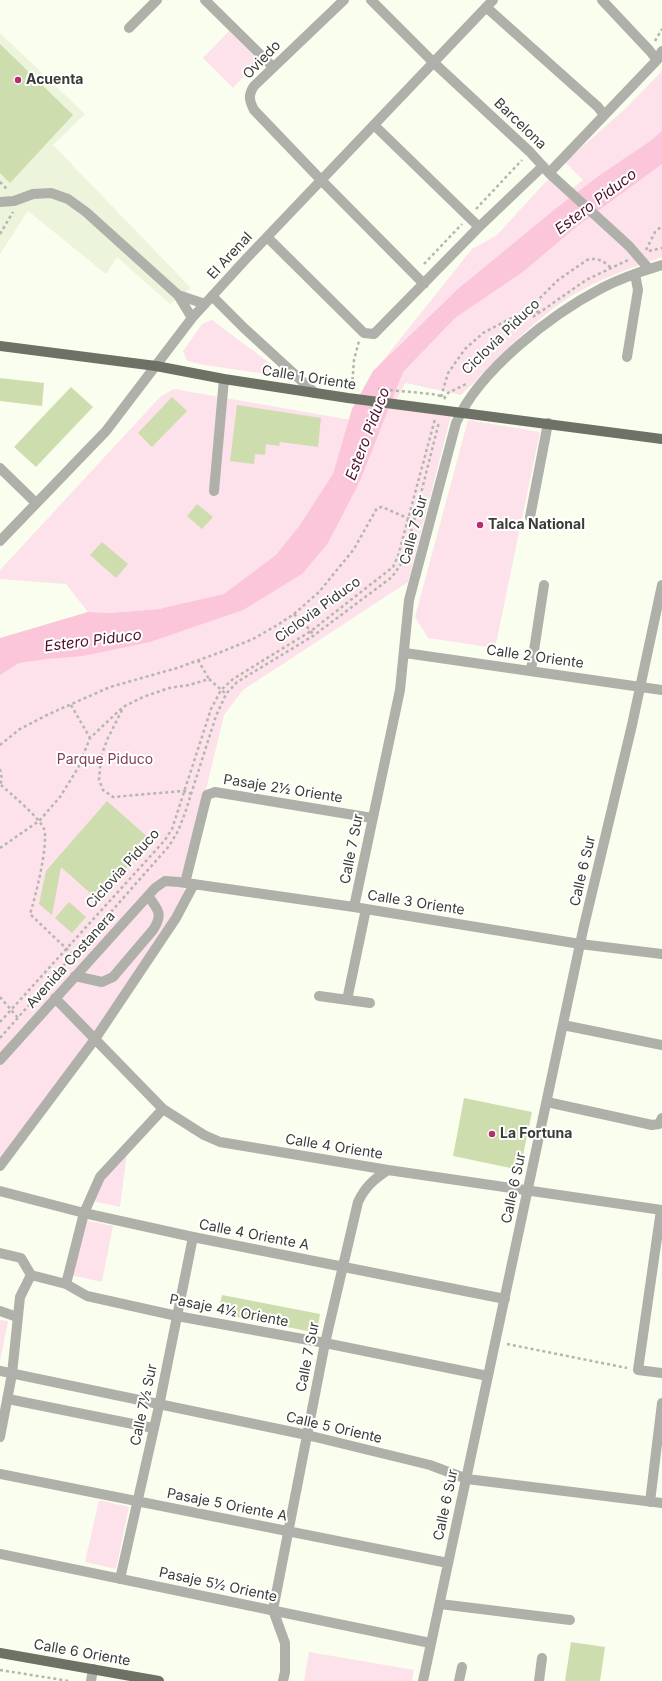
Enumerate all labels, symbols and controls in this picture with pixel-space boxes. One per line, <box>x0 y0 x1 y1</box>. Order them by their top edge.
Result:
street label: Oviedo <box>240 37 284 83</box>
place label: Acuenta <box>26 72 83 88</box>
marker: Acuenta <box>13 75 23 85</box>
street label: Barcelona <box>490 95 550 153</box>
water label: Estero Piduco <box>552 165 640 239</box>
street label: El Arenal <box>204 229 256 283</box>
street label: Ciclovia Piduco <box>459 296 543 378</box>
street label: Calle 1 Oriente <box>261 362 357 394</box>
water label: Estero Piduco <box>342 385 394 483</box>
street label: Calle 7 Sur <box>397 493 431 567</box>
place label: Talca National <box>488 517 585 533</box>
marker: Talca National <box>475 520 485 530</box>
street label: Ciclovia Piduco <box>272 573 364 647</box>
water label: Estero Piduco <box>43 626 143 656</box>
street label: Calle 2 Oriente <box>485 642 585 672</box>
park label: Parque Piduco <box>57 752 153 768</box>
street label: Pasaje 2½ Oriente <box>222 771 344 807</box>
street label: Calle 7 Sur <box>337 812 367 886</box>
street label: Ciclovia Piduco <box>83 826 163 912</box>
street label: Calle 6 Sur <box>567 834 599 908</box>
street label: Calle 3 Oriente <box>366 887 466 919</box>
street label: Avenida Costanera <box>23 908 119 1012</box>
place label: La Fortuna <box>500 1126 572 1142</box>
marker: La Fortuna <box>487 1129 497 1139</box>
street label: Calle 4 Oriente <box>284 1131 384 1163</box>
street label: Calle 6 Sur <box>498 1151 530 1225</box>
street label: Calle 4 Oriente A <box>197 1216 311 1254</box>
street label: Pasaje 4½ Oriente <box>168 1291 290 1331</box>
street label: Calle 7 Sur <box>293 1320 323 1394</box>
street label: Calle 7½ Sur <box>127 1363 161 1447</box>
street label: Calle 5 Oriente <box>284 1409 384 1447</box>
street label: Calle 6 Sur <box>430 1468 462 1542</box>
street label: Pasaje 5 Oriente A <box>165 1485 289 1525</box>
street label: Pasaje 5½ Oriente <box>157 1564 279 1606</box>
street label: Calle 6 Oriente <box>32 1636 132 1670</box>

